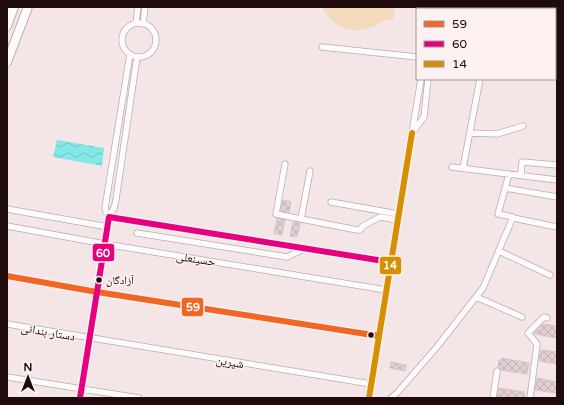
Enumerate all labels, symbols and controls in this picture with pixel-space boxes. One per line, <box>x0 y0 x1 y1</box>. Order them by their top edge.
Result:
legend <box>416 8 556 80</box>
text: 59 <box>452 17 467 31</box>
text: 60 <box>452 37 468 51</box>
text: 14 <box>452 57 468 71</box>
line badge: 60 <box>92 243 115 262</box>
text: 60 <box>96 247 110 260</box>
street label: حسینعلی <box>175 249 217 269</box>
line badge: 14 <box>379 256 402 275</box>
text: 14 <box>383 259 397 272</box>
place label: آزادگان <box>106 274 134 287</box>
marker: آزادگان <box>94 275 104 285</box>
line badge: 59 <box>181 297 204 317</box>
text: 59 <box>186 301 200 314</box>
street label: دستار بندانی <box>20 320 76 344</box>
unlabelled marker <box>366 330 376 340</box>
street label: شیرین <box>215 353 245 371</box>
north arrow <box>8 357 48 397</box>
text: N <box>24 361 32 374</box>

